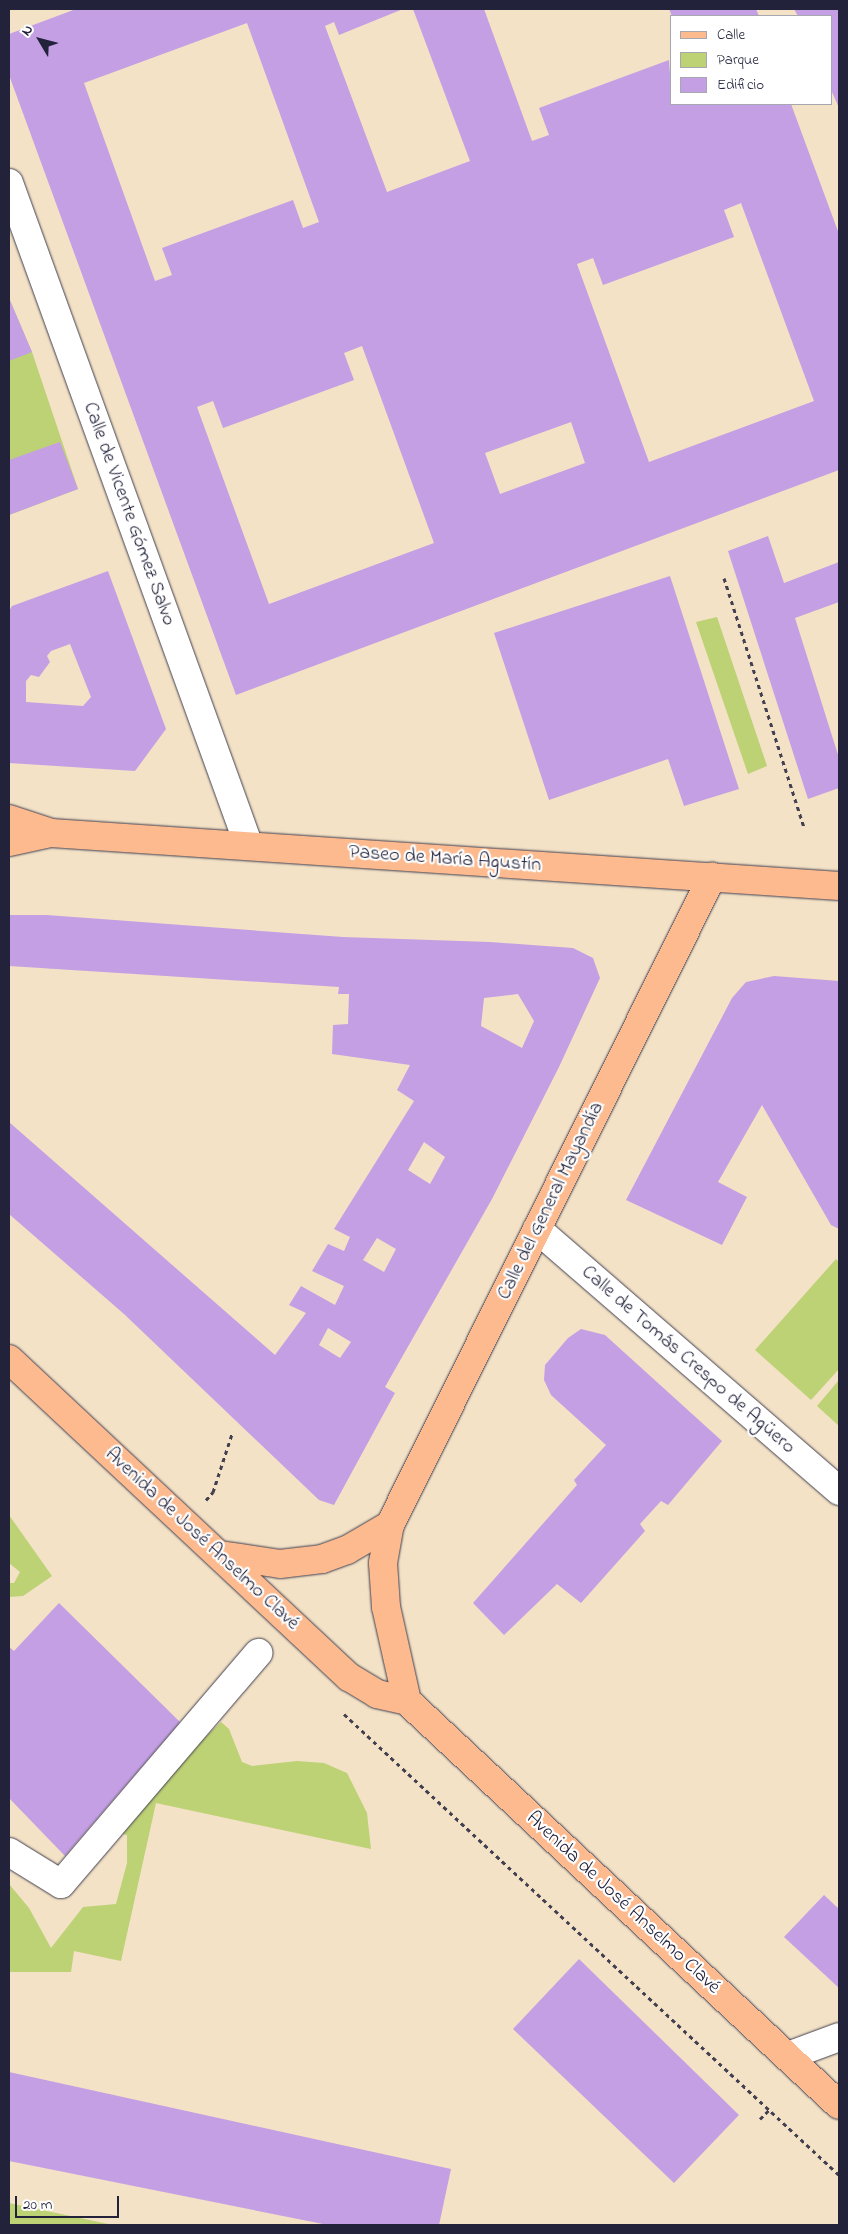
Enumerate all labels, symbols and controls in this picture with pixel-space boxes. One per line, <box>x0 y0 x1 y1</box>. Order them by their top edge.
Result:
north arrow <box>15 15 65 65</box>
legend <box>670 15 833 105</box>
text: N <box>16 21 39 41</box>
text: Calle <box>717 24 745 46</box>
text: Parque <box>717 49 759 71</box>
text: Edificio <box>717 74 764 96</box>
street label: Calle de Vicente Gómez Salvo <box>77 399 181 629</box>
street label: Paseo de María Agustín <box>348 840 542 878</box>
street label: Calle del General Mayandía <box>493 1098 609 1304</box>
street label: Calle de Tomás Crespo de Agüero <box>576 1261 800 1459</box>
street label: Avenida de José Anselmo Clavé <box>100 1443 304 1635</box>
street label: Avenida de José Anselmo Clavé <box>521 1807 725 1999</box>
scale bar <box>18 2186 121 2218</box>
text: 20 m <box>23 2194 52 2216</box>

